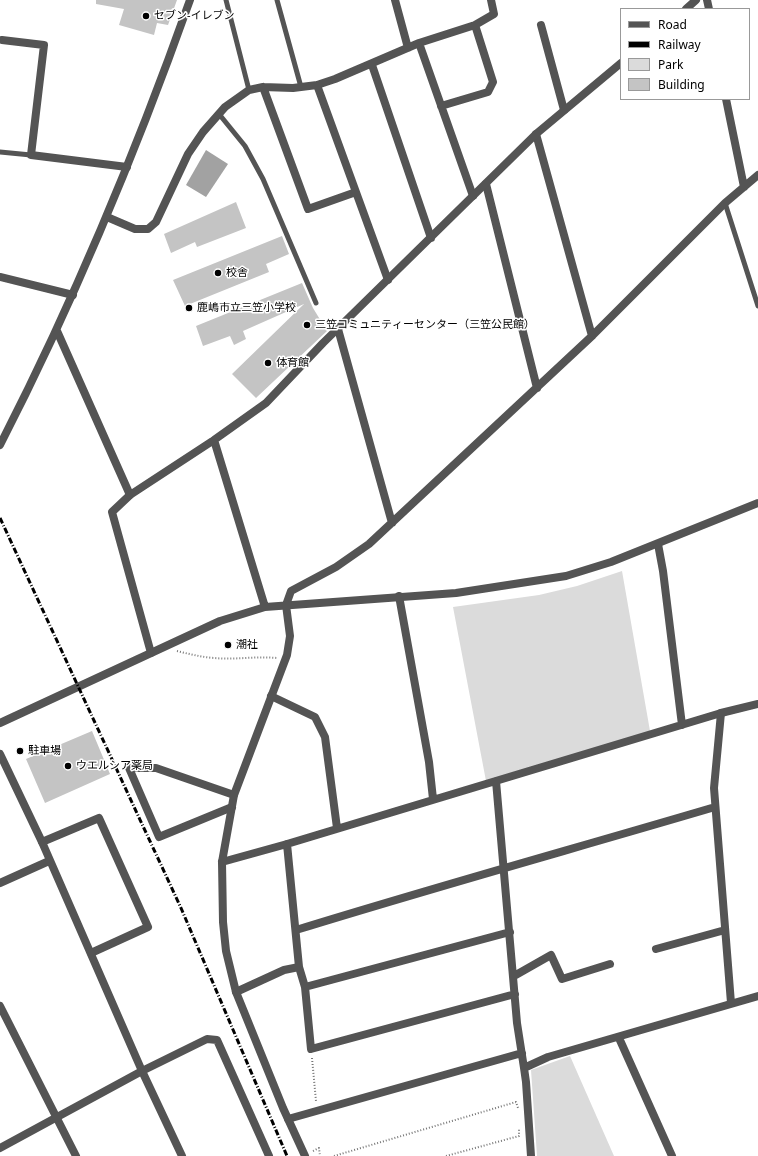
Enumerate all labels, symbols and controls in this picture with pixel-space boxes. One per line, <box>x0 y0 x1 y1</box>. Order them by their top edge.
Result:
legend <box>620 8 750 100</box>
place label: セブン-イレブン <box>154 9 235 23</box>
marker: セブン-イレブン <box>141 11 151 21</box>
text: Road <box>658 16 687 33</box>
text: Railway <box>658 36 701 53</box>
text: Park <box>658 56 683 73</box>
text: Building <box>658 76 705 93</box>
place label: 校舎 <box>226 266 248 280</box>
marker: 校舎 <box>213 268 223 278</box>
place label: 鹿嶋市立三笠小学校 <box>197 301 296 315</box>
marker: 鹿嶋市立三笠小学校 <box>184 303 194 313</box>
place label: 三笠コミュニティーセンター（三笠公民館） <box>315 318 535 332</box>
marker: 三笠コミュニティーセンター（三笠公民館） <box>302 320 312 330</box>
place label: 体育館 <box>276 356 309 370</box>
marker: 体育館 <box>263 358 273 368</box>
place label: 潮社 <box>236 638 258 652</box>
marker: 潮社 <box>223 640 233 650</box>
place label: 駐車場 <box>28 744 61 758</box>
marker: 駐車場 <box>15 746 25 756</box>
place label: ウエルシア薬局 <box>76 759 153 773</box>
marker: ウエルシア薬局 <box>63 761 73 771</box>

